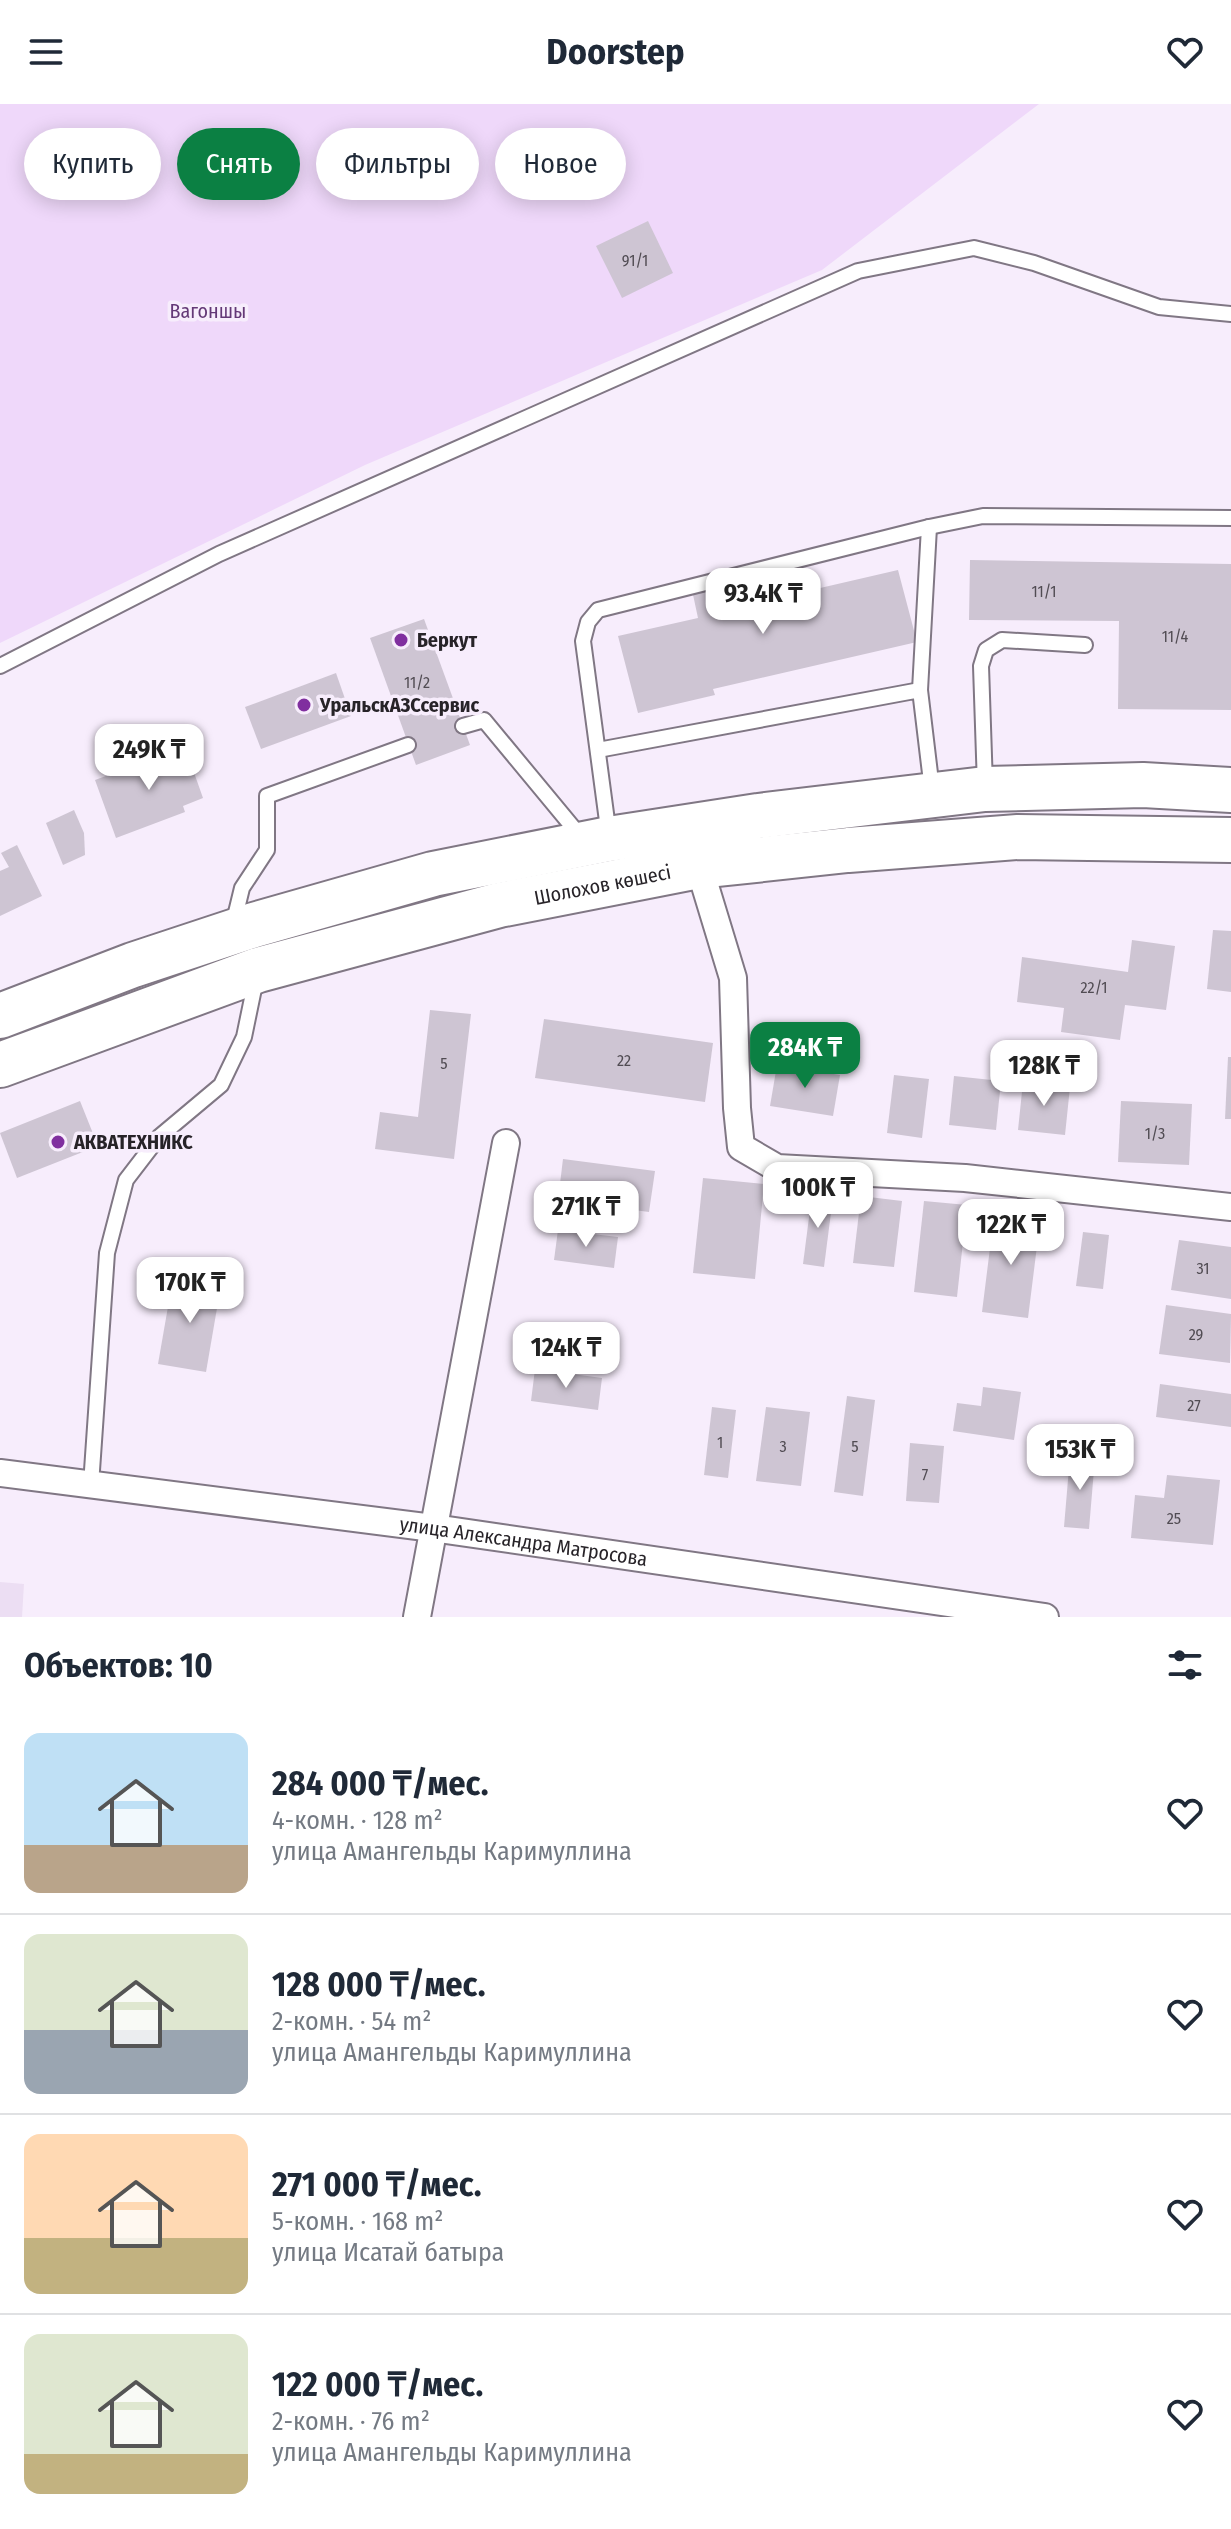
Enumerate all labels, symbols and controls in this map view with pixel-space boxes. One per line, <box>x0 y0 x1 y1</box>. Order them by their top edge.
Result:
icon: menu <box>24 30 68 74</box>
text: Doorstep <box>546 30 685 74</box>
icon: heart <box>1163 30 1207 74</box>
chip: Купить <box>24 128 161 200</box>
chip: Снять <box>177 128 300 200</box>
chip: Фильтры <box>316 128 479 200</box>
chip: Новое <box>495 128 626 200</box>
house number: 91/1 <box>622 251 648 270</box>
park label: Вагоншы <box>170 299 246 323</box>
pin: 93.4K ₸ <box>689 568 837 636</box>
text: 93.4K ₸ <box>724 578 802 609</box>
house number: 11/1 <box>1031 582 1057 601</box>
house number: 11/4 <box>1162 627 1189 646</box>
place label: Беркут <box>417 628 477 652</box>
marker: Беркут <box>392 631 410 649</box>
house number: 11/2 <box>404 673 430 692</box>
place label: УральскАЗСсервис <box>319 693 480 717</box>
marker: УральскАЗСсервис <box>295 696 313 714</box>
pin: 249K ₸ <box>84 724 214 792</box>
text: 249K ₸ <box>113 734 185 765</box>
street label: Шолохов көшесі <box>532 860 673 910</box>
house number: 22/1 <box>1081 978 1107 997</box>
pin: 284K ₸ <box>740 1022 870 1090</box>
text: 284K ₸ <box>768 1032 842 1063</box>
pin: 128K ₸ <box>979 1040 1109 1108</box>
text: 128K ₸ <box>1008 1050 1080 1081</box>
house number: 22 <box>617 1051 631 1070</box>
house number: 5 <box>440 1054 448 1073</box>
house number: 1/3 <box>1145 1124 1165 1143</box>
place label: АКВАТЕХНИКС <box>73 1130 193 1154</box>
marker: АКВАТЕХНИКС <box>49 1133 67 1151</box>
pin: 100K ₸ <box>753 1162 883 1230</box>
text: 100K ₸ <box>781 1172 855 1203</box>
pin: 271K ₸ <box>521 1181 651 1249</box>
text: 271K ₸ <box>552 1191 620 1222</box>
pin: 122K ₸ <box>946 1199 1076 1267</box>
text: 122K ₸ <box>976 1209 1046 1240</box>
pin: 170K ₸ <box>125 1257 255 1325</box>
house number: 31 <box>1196 1259 1210 1278</box>
text: 170K ₸ <box>155 1267 225 1298</box>
pin: 124K ₸ <box>501 1322 631 1390</box>
house number: 29 <box>1189 1325 1204 1344</box>
text: 124K ₸ <box>531 1332 601 1363</box>
house number: 27 <box>1187 1396 1201 1415</box>
pin: 153K ₸ <box>1015 1424 1145 1492</box>
house number: 1 <box>717 1433 723 1452</box>
text: 153K ₸ <box>1045 1434 1115 1465</box>
house number: 3 <box>779 1437 787 1456</box>
house number: 5 <box>851 1437 859 1456</box>
house number: 7 <box>922 1465 929 1484</box>
house number: 25 <box>1167 1509 1181 1528</box>
street label: улица Александра Матросова <box>398 1512 649 1571</box>
icon: filters <box>1163 1643 1207 1687</box>
text: Объектов: 10 <box>24 1645 213 1686</box>
text: 284 000 ₸/мес. <box>272 1763 489 1804</box>
icon: home <box>88 1765 184 1861</box>
icon: heart <box>1163 1791 1207 1835</box>
text: 4-комн. · 128 m² <box>272 1805 443 1836</box>
text: улица Амангельды Каримуллина <box>272 1836 632 1867</box>
text: 128 000 ₸/мес. <box>272 1964 485 2005</box>
icon: home <box>88 1966 184 2062</box>
icon: heart <box>1163 1992 1207 2036</box>
text: 2-комн. · 54 m² <box>272 2006 432 2037</box>
text: улица Амангельды Каримуллина <box>272 2037 632 2068</box>
text: 271 000 ₸/мес. <box>272 2164 482 2205</box>
icon: home <box>88 2166 184 2262</box>
icon: heart <box>1163 2192 1207 2236</box>
text: 5-комн. · 168 m² <box>272 2206 444 2237</box>
text: улица Исатай батыра <box>272 2237 504 2268</box>
text: 122 000 ₸/мес. <box>272 2364 483 2405</box>
icon: home <box>88 2366 184 2462</box>
icon: heart <box>1163 2392 1207 2436</box>
text: 2-комн. · 76 m² <box>272 2406 430 2437</box>
text: улица Амангельды Каримуллина <box>272 2437 632 2468</box>

